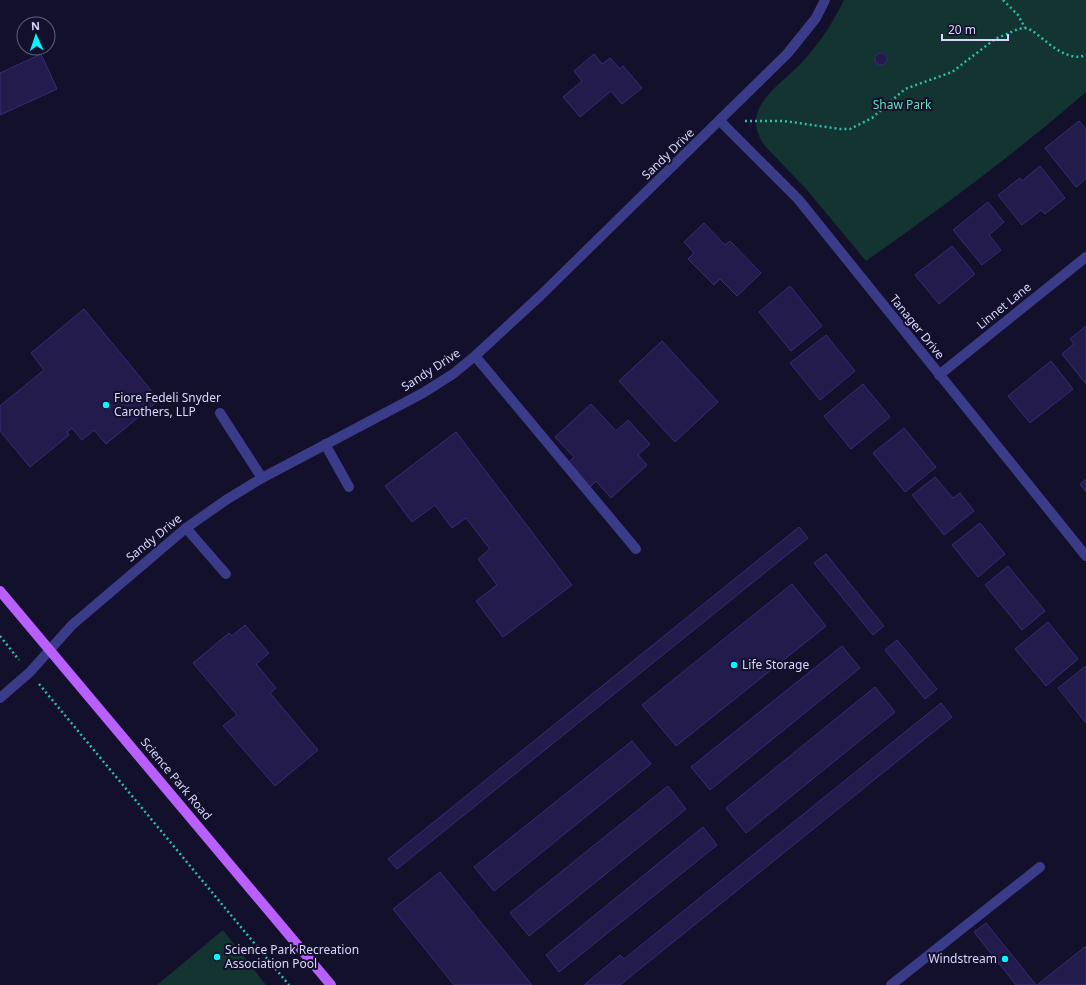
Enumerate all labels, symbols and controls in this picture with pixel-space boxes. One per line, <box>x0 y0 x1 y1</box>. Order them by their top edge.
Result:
north arrow <box>16 16 56 56</box>
scale bar <box>942 16 1008 42</box>
text: N <box>31 18 40 33</box>
text: 20 m <box>948 21 976 38</box>
park label: Shaw Park <box>873 96 932 113</box>
street label: Sandy Drive <box>638 124 698 183</box>
street label: Linnet Lane <box>973 278 1035 333</box>
street label: Tanager Drive <box>886 291 949 363</box>
street label: Sandy Drive <box>398 344 464 395</box>
place label: Fiore Fedeli Snyder Carothers, LLP <box>114 389 221 420</box>
marker: Fiore Fedeli Snyder Carothers, LLP <box>101 400 111 410</box>
street label: Sandy Drive <box>122 510 185 565</box>
place label: Life Storage <box>742 656 809 673</box>
marker: Life Storage <box>729 660 739 670</box>
street label: Science Park Road <box>137 734 216 823</box>
place label: Science Park Recreation Association Pool <box>225 941 359 972</box>
place label: Windstream <box>928 950 997 967</box>
marker: Science Park Recreation Association Pool <box>212 952 222 962</box>
marker: Windstream <box>1000 954 1010 964</box>

